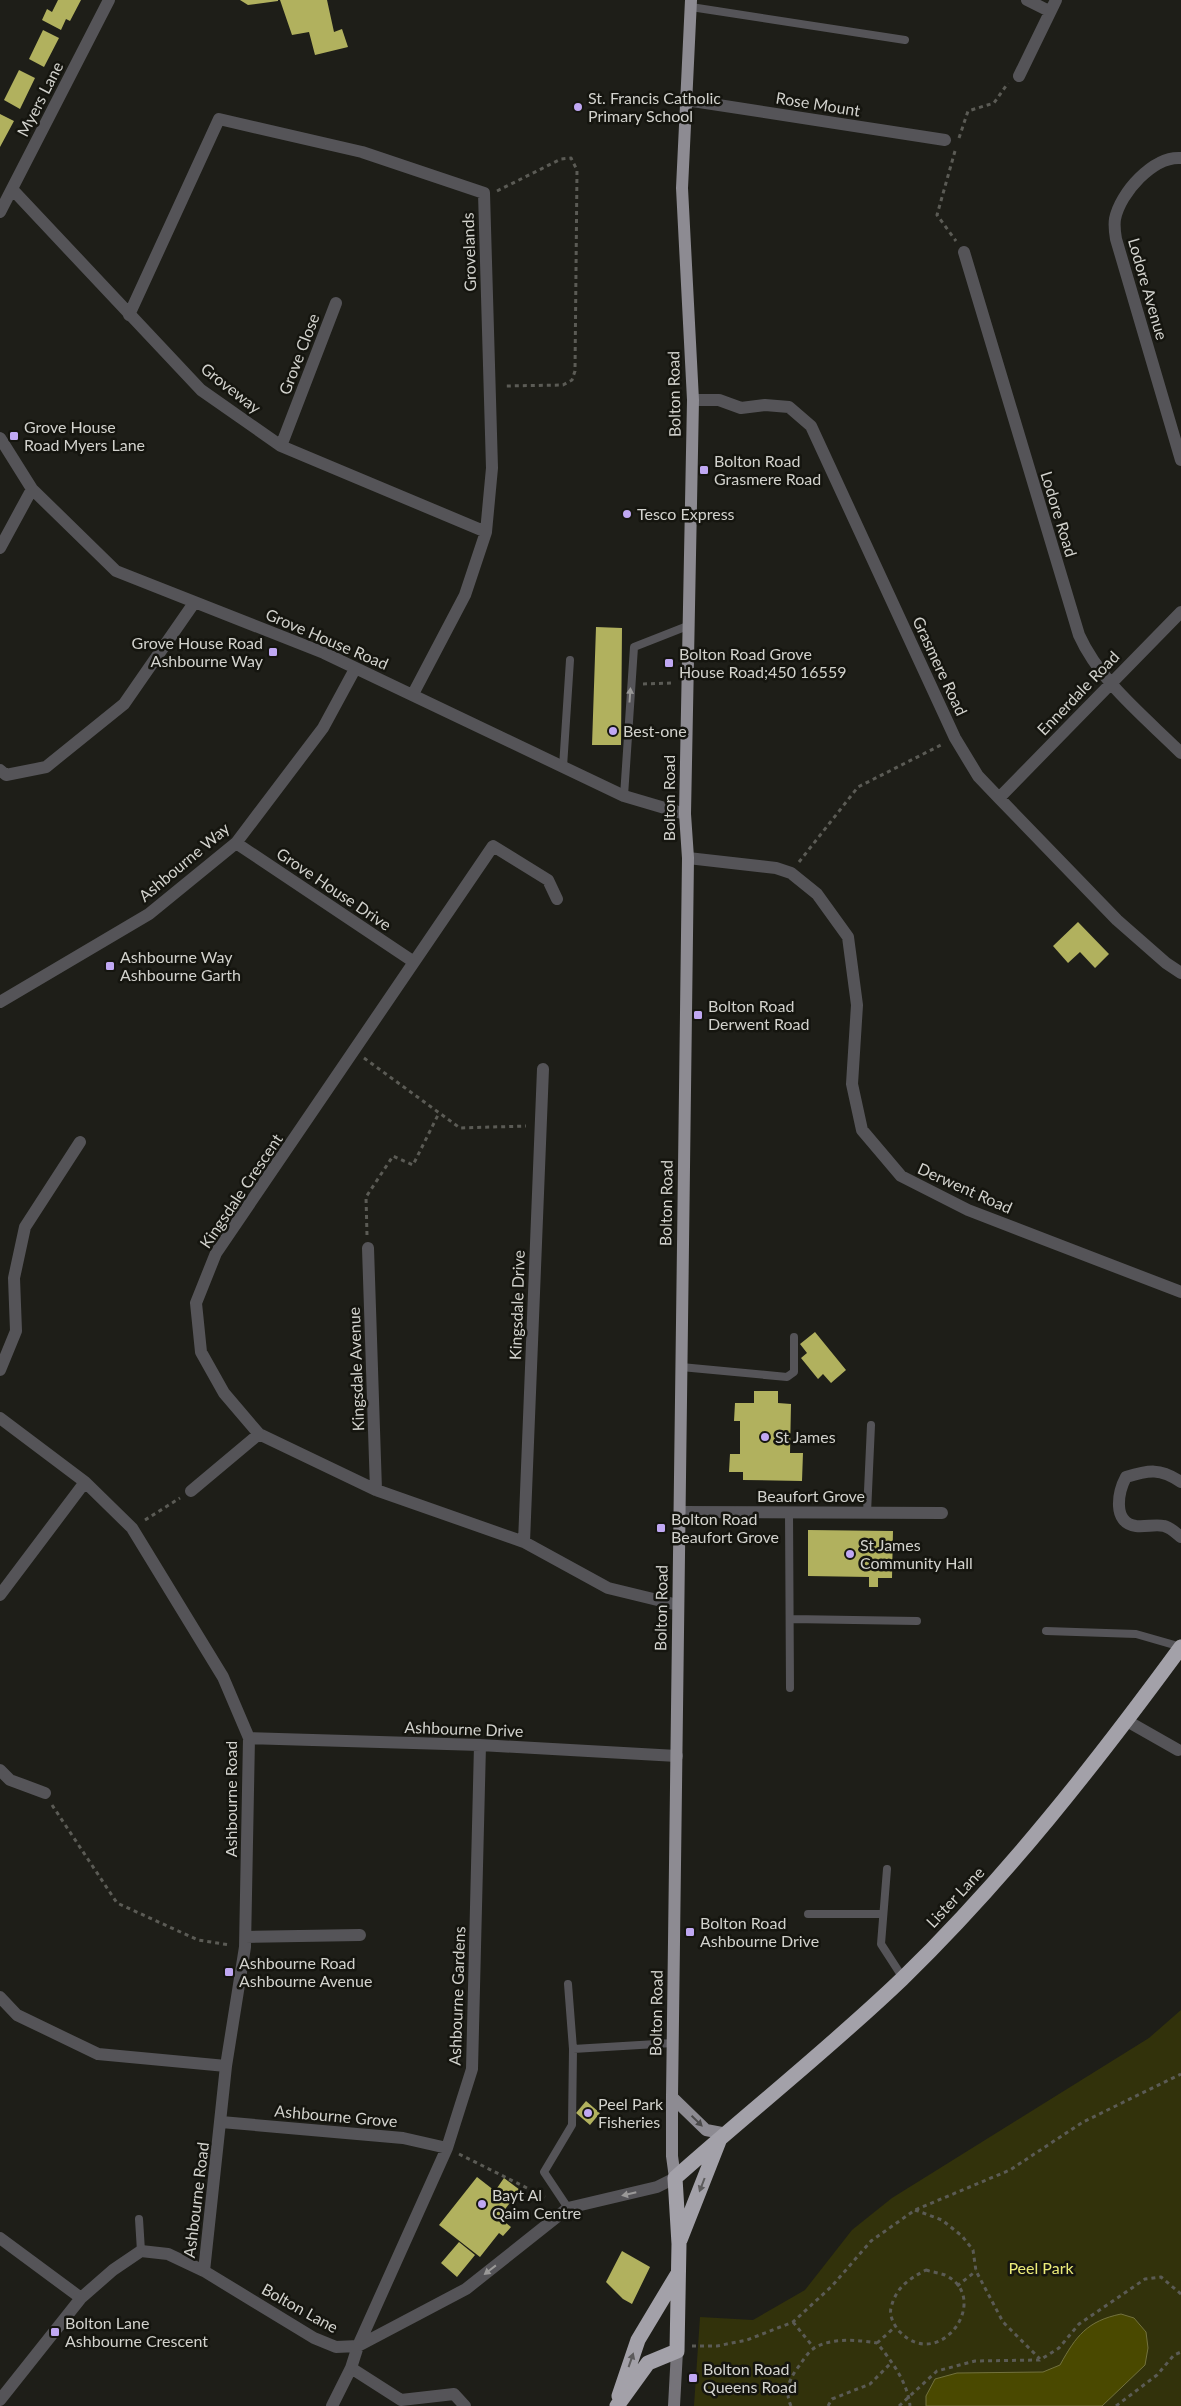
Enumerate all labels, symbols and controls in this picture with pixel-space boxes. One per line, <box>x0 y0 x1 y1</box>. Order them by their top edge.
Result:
street label: Myers Lane <box>13 58 67 139</box>
street label: Rose Mount <box>775 87 862 120</box>
place label: St. Francis Catholic Primary School <box>588 88 721 125</box>
marker: St. Francis Catholic Primary School <box>572 101 584 113</box>
street label: Grovelands <box>458 212 479 292</box>
street label: Lodore Avenue <box>1125 236 1172 342</box>
street label: Grove Close <box>274 311 323 397</box>
street label: Bolton Road <box>663 351 684 437</box>
street label: Groveway <box>198 358 266 417</box>
place label: Grove House Road Myers Lane <box>24 417 145 454</box>
marker: Grove House Road Myers Lane <box>8 430 20 442</box>
place label: Bolton Road Grasmere Road <box>714 451 821 488</box>
marker: Bolton Road Grasmere Road <box>698 464 710 476</box>
street label: Lodore Road <box>1037 469 1081 559</box>
place label: Tesco Express <box>637 504 735 523</box>
marker: Tesco Express <box>621 508 633 520</box>
street label: Grove House Road <box>263 604 391 673</box>
street label: Grasmere Road <box>909 613 972 718</box>
place label: Grove House Road Ashbourne Way <box>132 633 264 670</box>
place label: Bolton Road Grove House Road;450 16559 <box>679 644 846 681</box>
marker: Grove House Road Ashbourne Way <box>267 646 279 658</box>
street label: Ennerdale Road <box>1033 647 1123 739</box>
marker: Bolton Road Grove House Road;450 16559 <box>663 657 675 669</box>
one-way arrow <box>626 687 634 703</box>
place label: Best-one <box>623 721 687 740</box>
marker: Best-one <box>607 725 619 737</box>
street label: Bolton Road <box>659 755 678 841</box>
street label: Ashbourne Way <box>135 818 233 905</box>
street label: Grove House Drive <box>273 843 395 934</box>
place label: Ashbourne Way Ashbourne Garth <box>120 947 241 984</box>
marker: Ashbourne Way Ashbourne Garth <box>104 960 116 972</box>
place label: Bolton Road Derwent Road <box>708 996 809 1033</box>
marker: Bolton Road Derwent Road <box>692 1009 704 1021</box>
street label: Kingsdale Crescent <box>195 1130 286 1252</box>
street label: Derwent Road <box>915 1158 1015 1217</box>
street label: Bolton Road <box>655 1160 676 1246</box>
street label: Kingsdale Drive <box>505 1250 528 1360</box>
street label: Kingsdale Avenue <box>344 1307 367 1431</box>
place label: St James <box>775 1427 836 1446</box>
marker: St James <box>759 1431 771 1443</box>
street label: Beaufort Grove <box>757 1486 865 1505</box>
place label: Bolton Road Beaufort Grove <box>671 1509 779 1546</box>
marker: Bolton Road Beaufort Grove <box>655 1522 667 1534</box>
place label: St James Community Hall <box>860 1535 973 1572</box>
marker: St James Community Hall <box>844 1548 856 1560</box>
street label: Bolton Road <box>650 1565 671 1651</box>
street label: Ashbourne Drive <box>404 1717 524 1740</box>
street label: Ashbourne Road <box>221 1741 240 1857</box>
street label: Lister Lane <box>922 1862 988 1931</box>
place label: Bolton Road Ashbourne Drive <box>700 1913 819 1950</box>
street label: Ashbourne Gardens <box>445 1926 468 2066</box>
marker: Bolton Road Ashbourne Drive <box>684 1926 696 1938</box>
place label: Ashbourne Road Ashbourne Avenue <box>239 1953 372 1990</box>
marker: Ashbourne Road Ashbourne Avenue <box>223 1966 235 1978</box>
street label: Bolton Road <box>645 1970 666 2056</box>
place label: Peel Park Fisheries <box>598 2094 664 2131</box>
street label: Ashbourne Grove <box>274 2101 398 2130</box>
marker: Peel Park Fisheries <box>582 2107 594 2119</box>
one-way arrow <box>691 2115 703 2127</box>
street label: Ashbourne Road <box>179 2141 212 2259</box>
one-way arrow <box>698 2178 706 2193</box>
place label: Bayt Al Qaim Centre <box>492 2185 581 2222</box>
one-way arrow <box>621 2190 636 2198</box>
marker: Bayt Al Qaim Centre <box>476 2198 488 2210</box>
park label: Peel Park <box>1008 2258 1074 2277</box>
one-way arrow <box>484 2265 497 2276</box>
street label: Bolton Lane <box>259 2279 342 2336</box>
place label: Bolton Lane Ashbourne Crescent <box>65 2313 208 2350</box>
marker: Bolton Lane Ashbourne Crescent <box>49 2326 61 2338</box>
one-way arrow <box>628 2352 636 2367</box>
place label: Bolton Road Queens Road <box>703 2359 797 2396</box>
marker: Bolton Road Queens Road <box>687 2372 699 2384</box>

